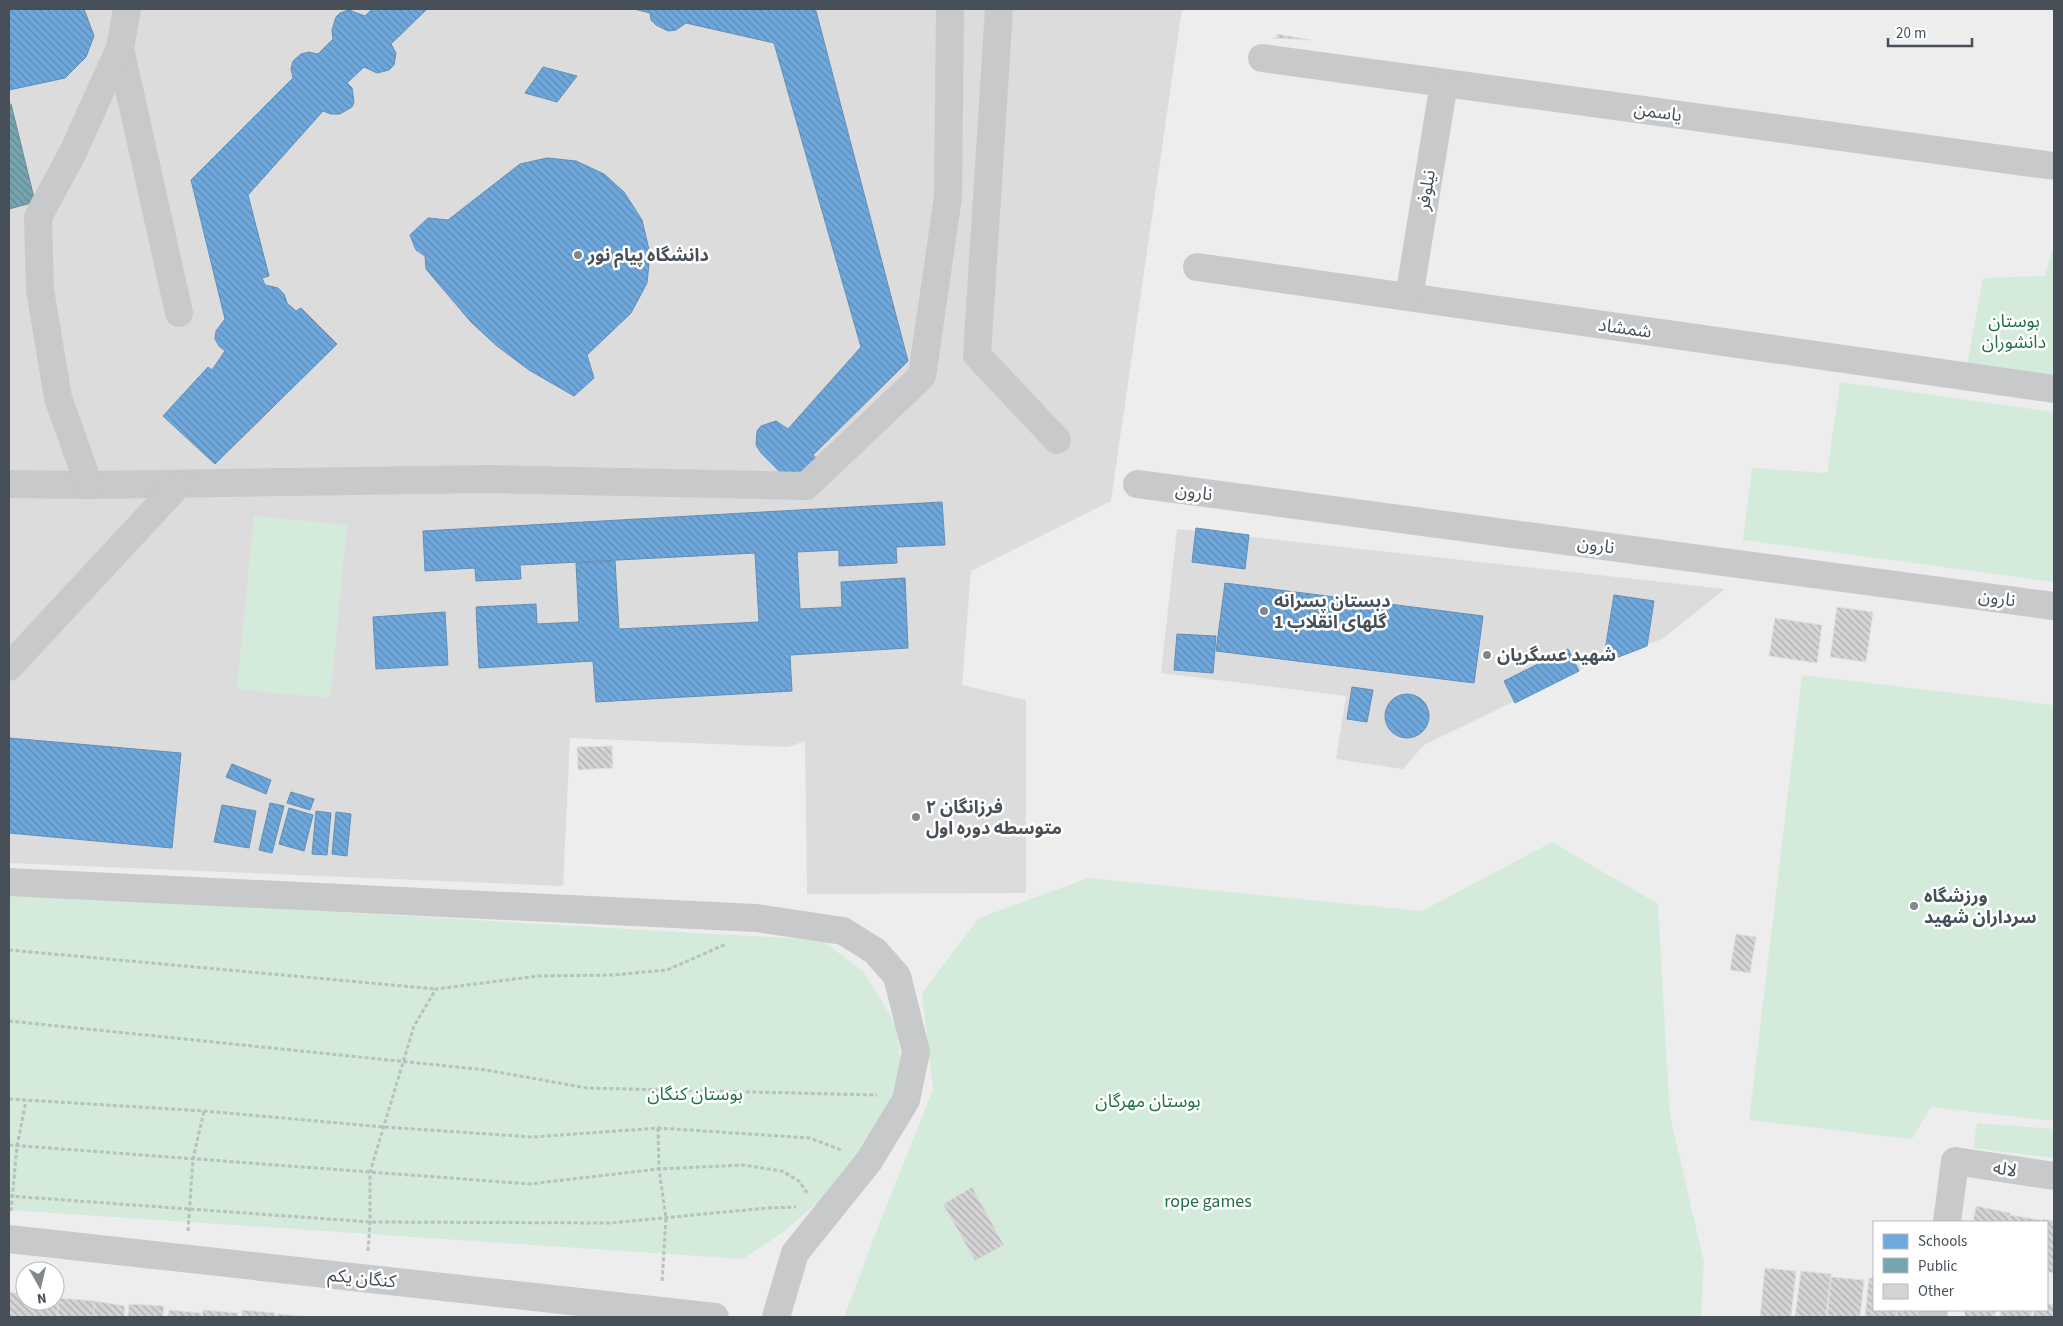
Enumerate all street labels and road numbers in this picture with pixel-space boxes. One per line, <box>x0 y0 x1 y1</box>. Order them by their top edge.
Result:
street label: یاسمن <box>1632 97 1684 128</box>
street label: نیلوفر <box>1411 168 1442 213</box>
street label: شمشاد <box>1597 312 1653 345</box>
street label: نارون <box>1174 478 1214 507</box>
street label: نارون <box>1576 531 1616 560</box>
street label: نارون <box>1977 584 2017 613</box>
street label: لاله <box>1991 1155 2019 1184</box>
street label: کنگان یکم <box>327 1262 398 1295</box>

